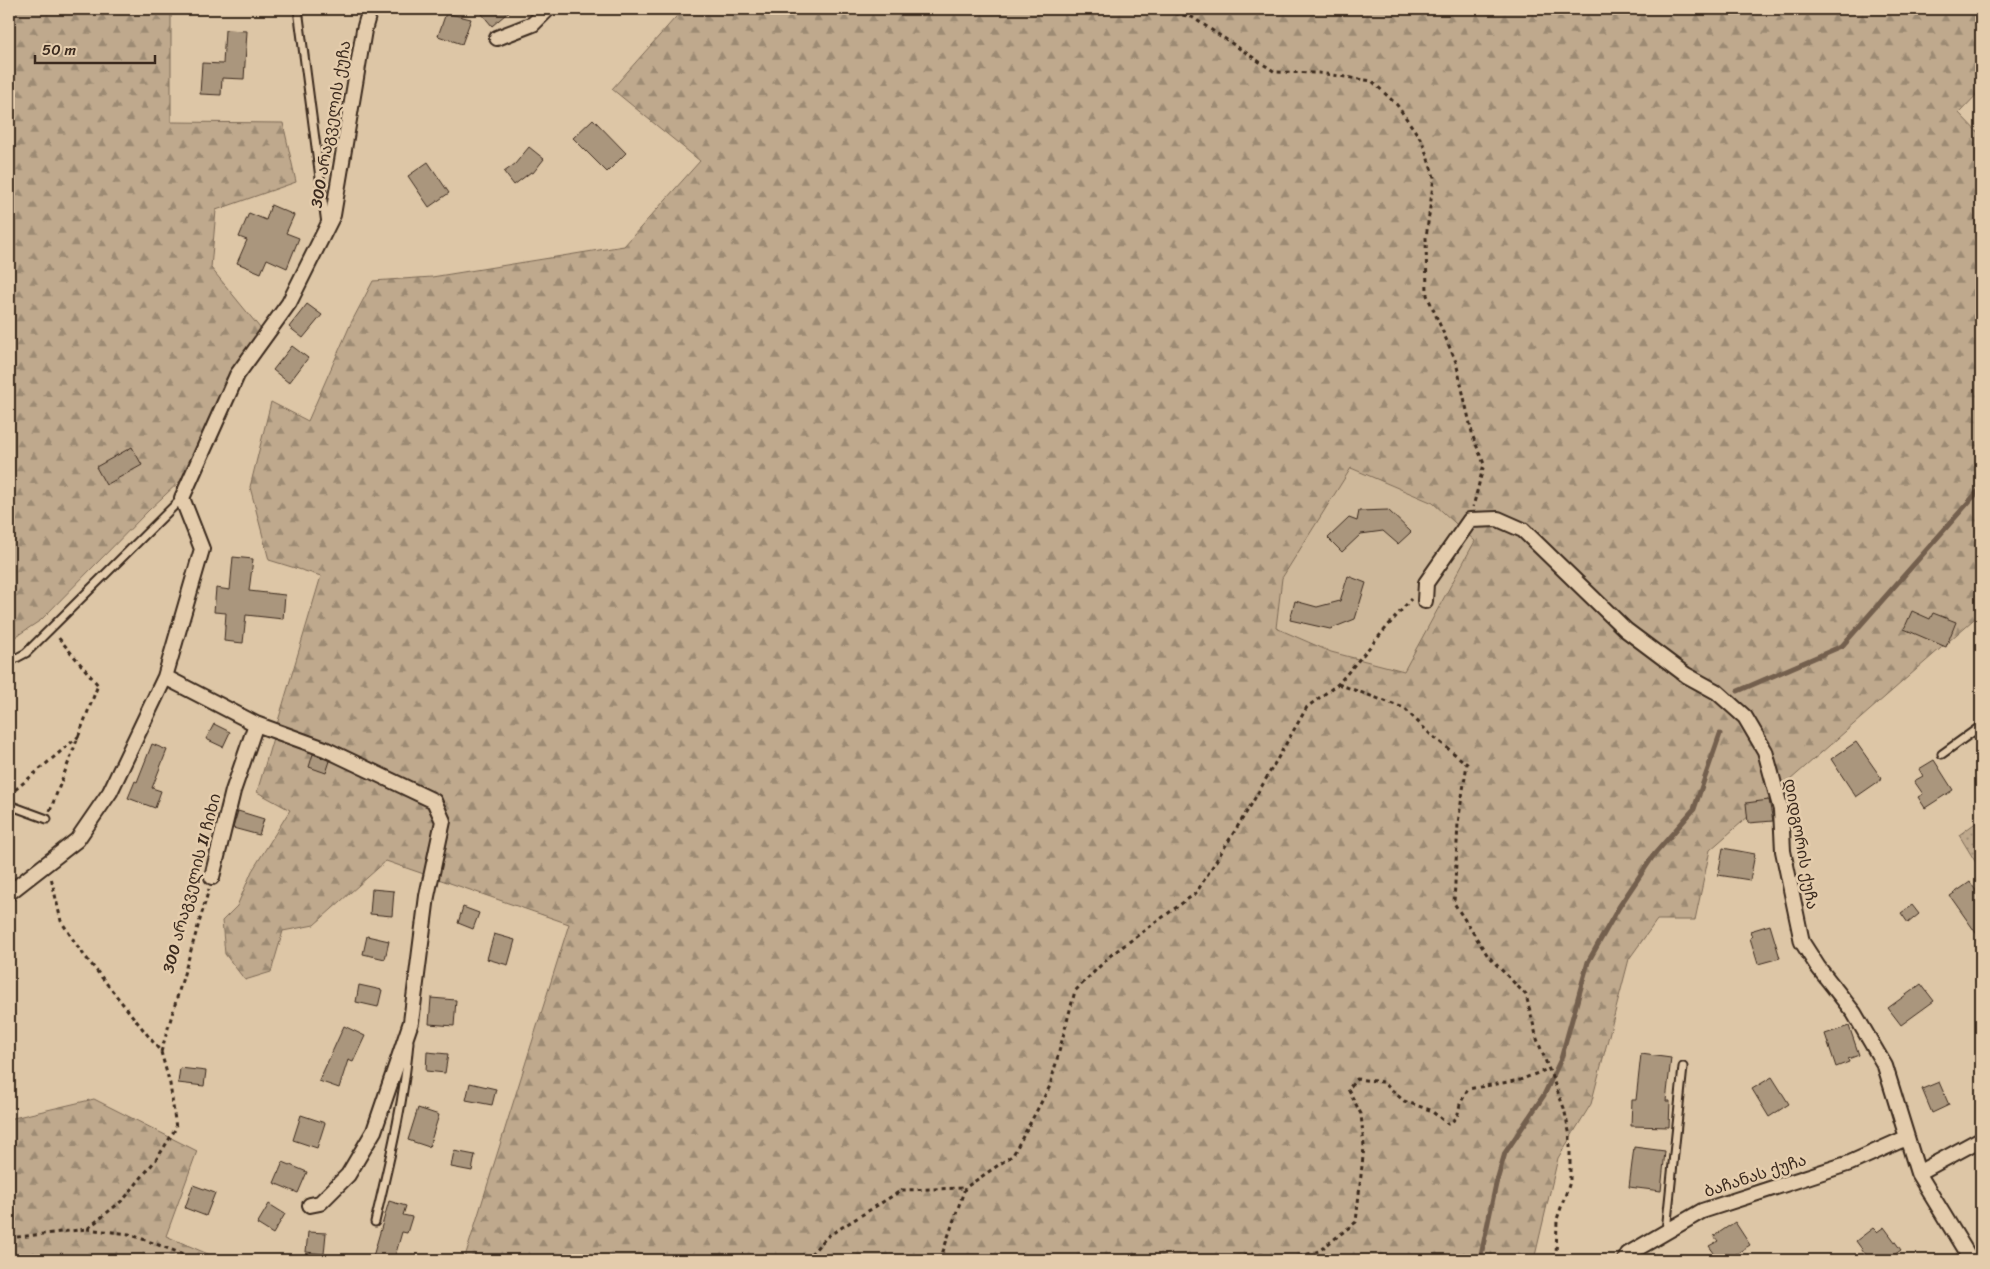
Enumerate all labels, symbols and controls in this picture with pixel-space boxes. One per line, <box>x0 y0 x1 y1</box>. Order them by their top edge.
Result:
scale bar <box>35 32 155 64</box>
text: 50 m <box>42 37 77 63</box>
street label: 300 არაგველის ქუჩა <box>301 38 359 210</box>
street label: დიდგორის ქუჩა <box>1776 776 1827 912</box>
street label: 300 არაგველის II ჩიხი <box>154 790 229 976</box>
street label: ბაჩანას ქუჩა <box>1700 1145 1810 1206</box>

